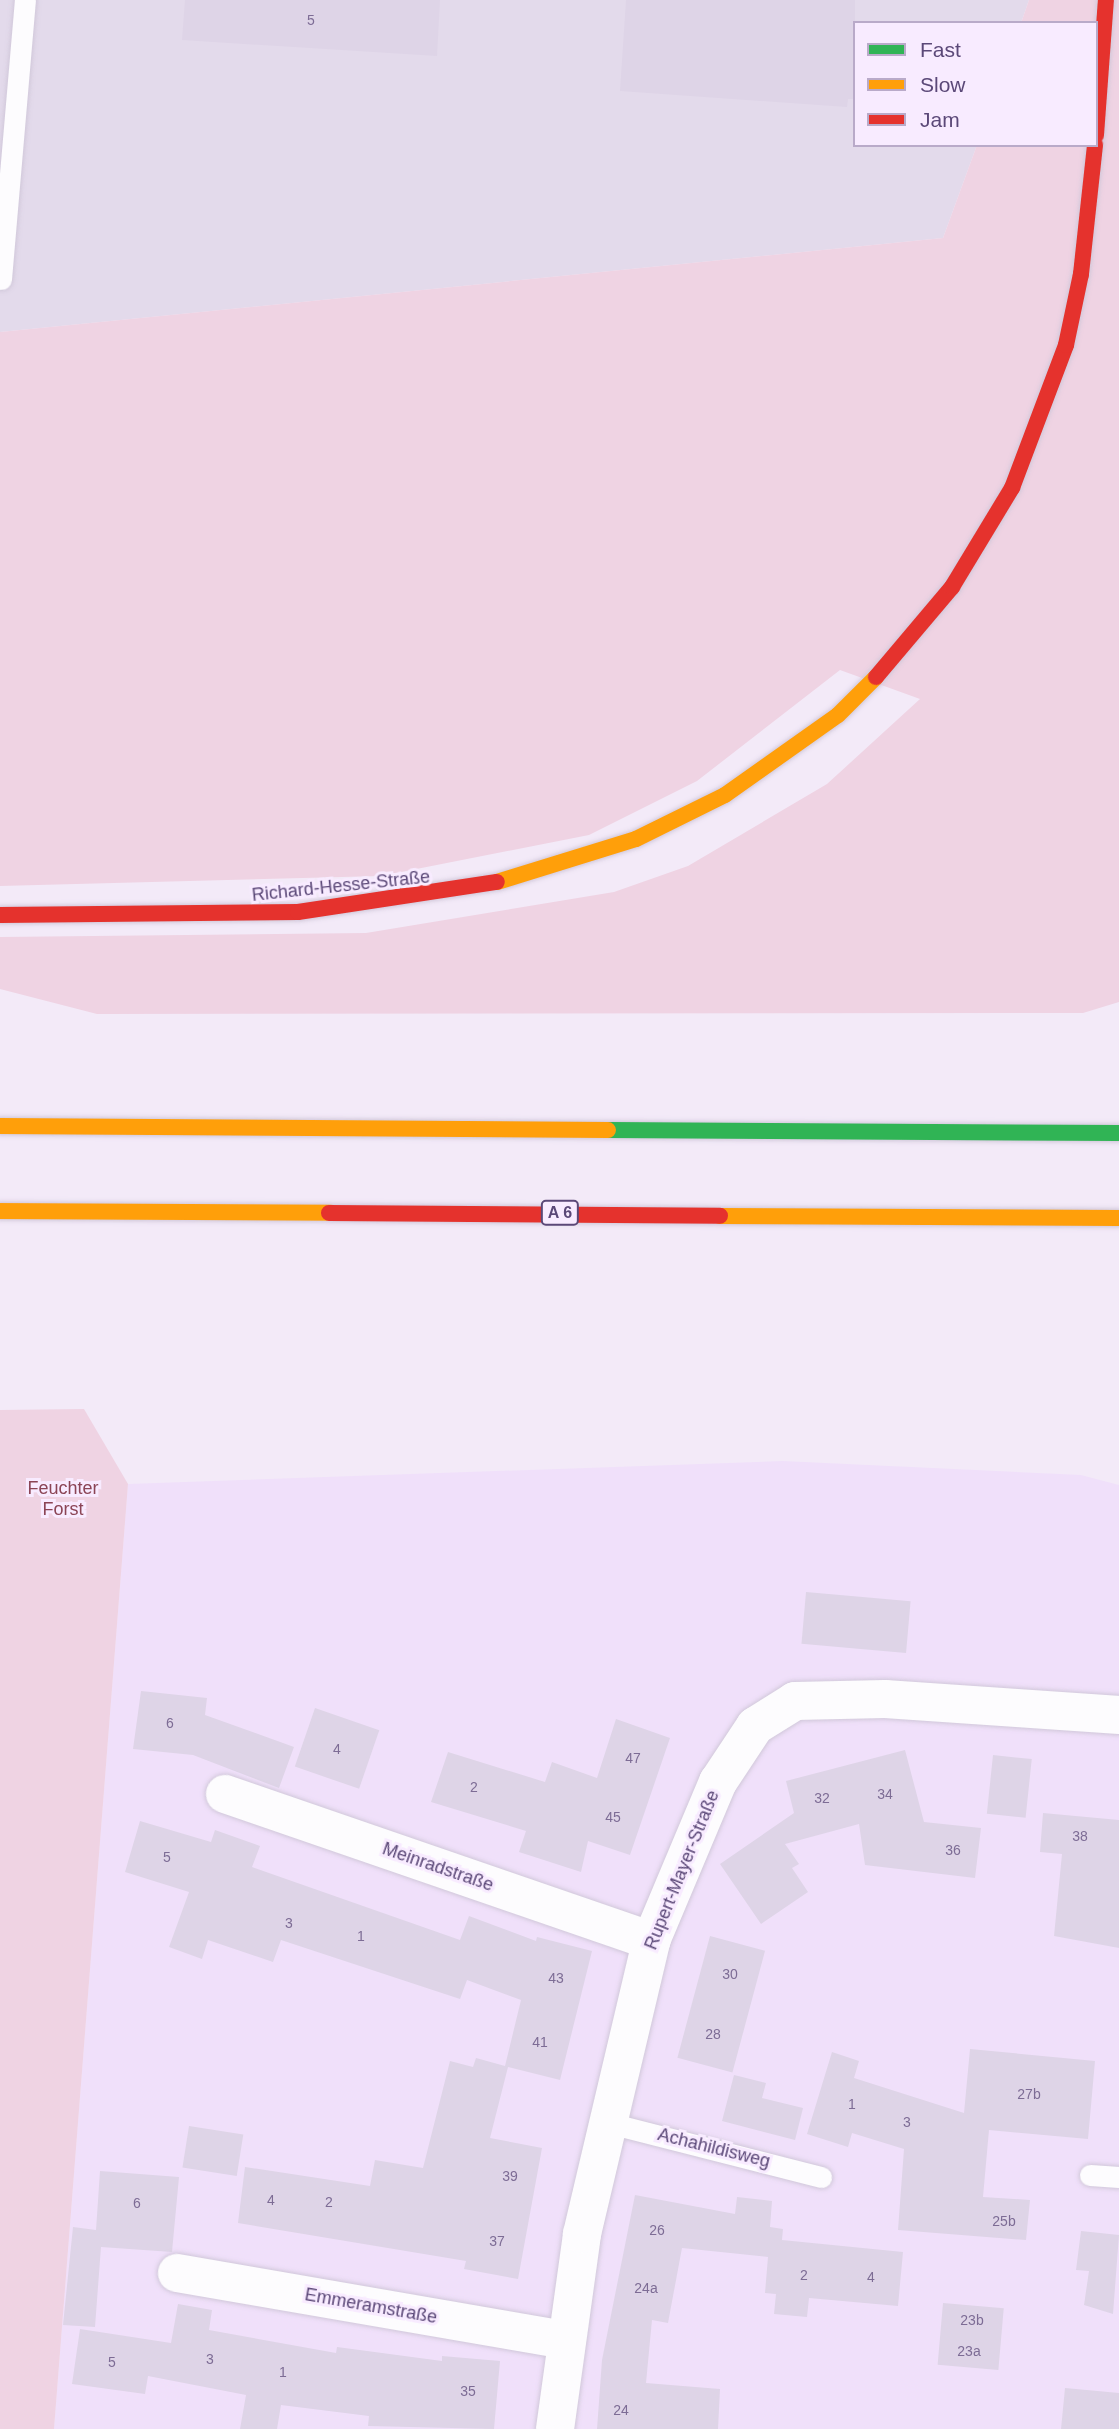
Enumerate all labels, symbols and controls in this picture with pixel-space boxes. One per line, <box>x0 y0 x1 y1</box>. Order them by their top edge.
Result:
house number: 5 <box>307 12 315 28</box>
legend <box>853 21 1098 147</box>
text: Fast <box>920 38 961 61</box>
text: Slow <box>920 73 966 96</box>
text: Jam <box>920 108 960 131</box>
street label: Richard-Hesse-Straße <box>251 866 431 906</box>
road number: A 6 <box>539 1200 581 1226</box>
park label: Feuchter Forst <box>27 1478 99 1520</box>
house number: 6 <box>166 1715 174 1731</box>
house number: 4 <box>333 1741 341 1757</box>
house number: 47 <box>625 1750 641 1766</box>
house number: 2 <box>470 1779 478 1795</box>
house number: 34 <box>877 1786 893 1802</box>
street label: Rupert-Mayer-Straße <box>640 1787 724 1953</box>
house number: 32 <box>814 1790 830 1806</box>
house number: 45 <box>605 1809 621 1825</box>
house number: 38 <box>1072 1828 1088 1844</box>
street label: Meinradstraße <box>380 1838 496 1896</box>
house number: 36 <box>945 1842 961 1858</box>
house number: 5 <box>163 1849 171 1865</box>
house number: 3 <box>285 1915 293 1931</box>
house number: 1 <box>357 1928 365 1944</box>
house number: 30 <box>722 1966 738 1982</box>
house number: 43 <box>548 1970 564 1986</box>
house number: 28 <box>705 2026 721 2042</box>
house number: 41 <box>532 2034 548 2050</box>
house number: 27b <box>1017 2086 1041 2102</box>
house number: 1 <box>848 2096 856 2112</box>
house number: 3 <box>903 2114 911 2130</box>
street label: Achahildisweg <box>656 2124 772 2172</box>
house number: 39 <box>502 2168 518 2184</box>
house number: 4 <box>267 2192 275 2208</box>
house number: 2 <box>325 2194 333 2210</box>
house number: 6 <box>133 2195 141 2211</box>
house number: 25b <box>992 2213 1016 2229</box>
house number: 26 <box>649 2222 665 2238</box>
house number: 37 <box>489 2233 505 2249</box>
house number: 2 <box>800 2267 808 2283</box>
house number: 4 <box>867 2269 875 2285</box>
house number: 24a <box>634 2280 658 2296</box>
street label: Emmeramstraße <box>303 2284 439 2328</box>
house number: 23b <box>960 2312 984 2328</box>
house number: 23a <box>957 2343 981 2359</box>
house number: 3 <box>206 2351 214 2367</box>
house number: 5 <box>108 2354 116 2370</box>
house number: 1 <box>279 2364 287 2380</box>
house number: 35 <box>460 2383 476 2399</box>
house number: 24 <box>613 2402 629 2418</box>

